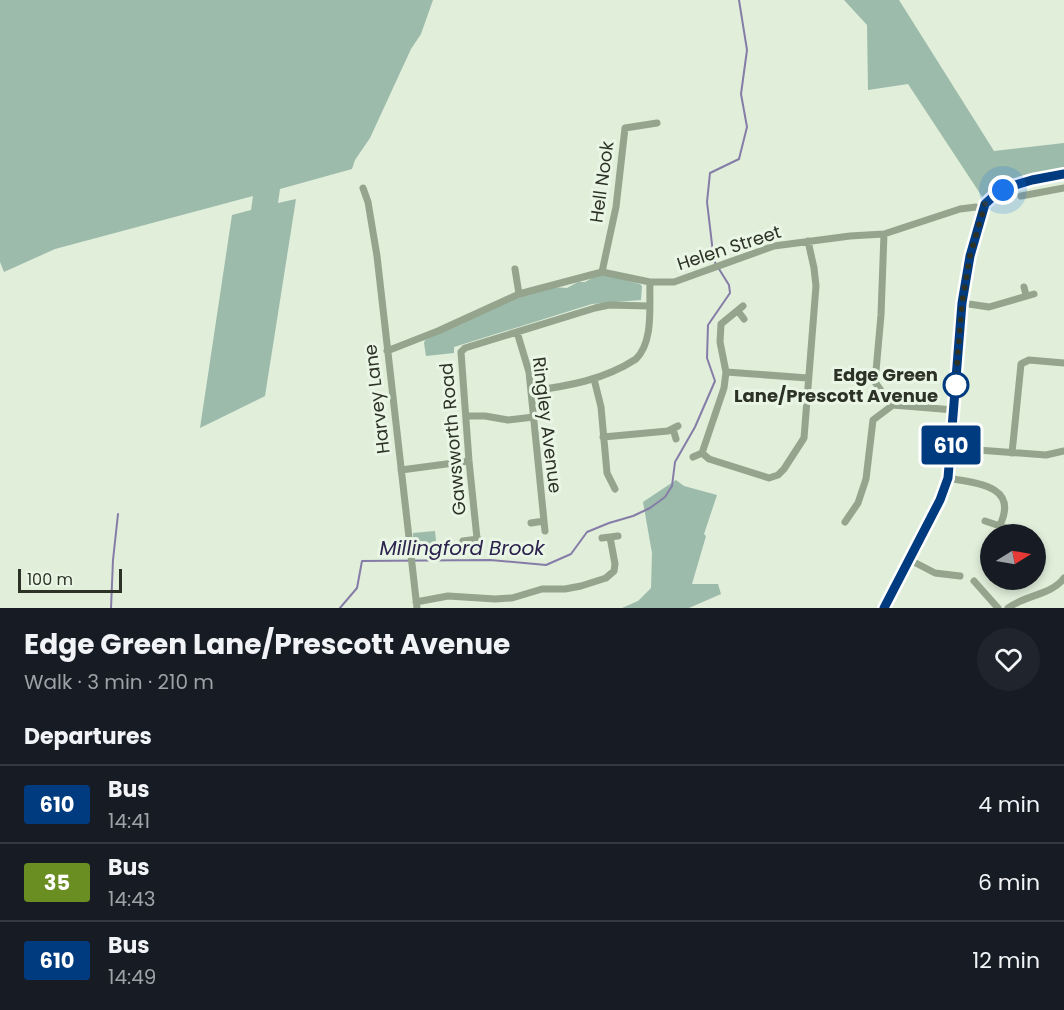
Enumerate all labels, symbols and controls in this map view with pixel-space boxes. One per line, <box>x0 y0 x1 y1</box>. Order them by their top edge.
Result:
street label: Hell Nook <box>583 139 620 224</box>
your location <box>988 175 1018 205</box>
street label: Helen Street <box>674 219 784 276</box>
street label: Harvey Lane <box>357 343 396 455</box>
street label: Ringley Avenue <box>527 355 568 495</box>
street label: Gawsworth Road <box>433 362 472 516</box>
place label: Edge Green Lane/Prescott Avenue <box>734 362 938 408</box>
marker: Edge Green Lane/Prescott Avenue <box>943 372 969 398</box>
line badge: 610 <box>916 426 986 464</box>
text: 610 <box>934 431 968 460</box>
north arrow <box>980 524 1046 590</box>
map controls <box>980 524 1046 590</box>
water label: Millingford Brook <box>379 534 546 562</box>
scale bar <box>18 566 122 594</box>
text: 100 m <box>27 568 73 591</box>
text: Edge Green Lane/Prescott Avenue <box>24 625 510 664</box>
button: heart <box>977 628 1040 691</box>
text: Walk · 3 min · 210 m <box>24 668 214 696</box>
text: Departures <box>24 721 152 752</box>
text: Bus <box>108 774 150 805</box>
text: 4 min <box>978 789 1040 820</box>
text: 610 <box>40 790 74 819</box>
text: 14:41 <box>108 807 150 835</box>
text: Bus <box>108 852 150 883</box>
text: 6 min <box>978 867 1040 898</box>
text: 35 <box>44 868 70 897</box>
text: 14:43 <box>108 885 156 913</box>
text: Bus <box>108 930 150 961</box>
text: 12 min <box>972 945 1040 976</box>
text: 610 <box>40 946 74 975</box>
text: 14:49 <box>108 963 156 991</box>

